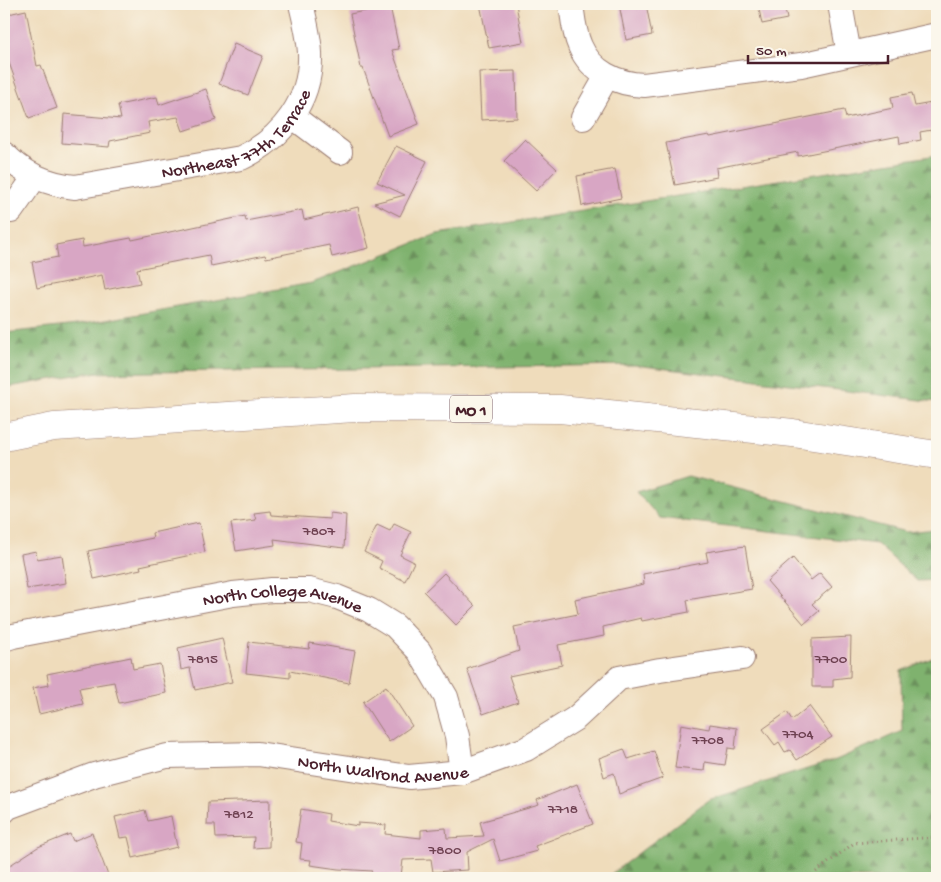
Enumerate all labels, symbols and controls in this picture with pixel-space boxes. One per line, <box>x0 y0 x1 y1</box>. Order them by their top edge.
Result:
scale bar <box>748 32 888 64</box>
text: 50 m <box>756 43 787 61</box>
street label: Northeast 77th Terrace <box>160 86 317 185</box>
road number: MO 1 <box>450 396 492 422</box>
house number: 7807 <box>302 523 336 541</box>
street label: North College Avenue <box>201 582 366 619</box>
house number: 7815 <box>187 651 218 669</box>
house number: 7700 <box>814 651 848 669</box>
house number: 7704 <box>781 726 814 744</box>
house number: 7708 <box>691 732 724 750</box>
street label: North Walrond Avenue <box>296 752 473 790</box>
house number: 7718 <box>547 801 578 819</box>
house number: 7812 <box>223 806 254 824</box>
house number: 7800 <box>427 842 462 860</box>

